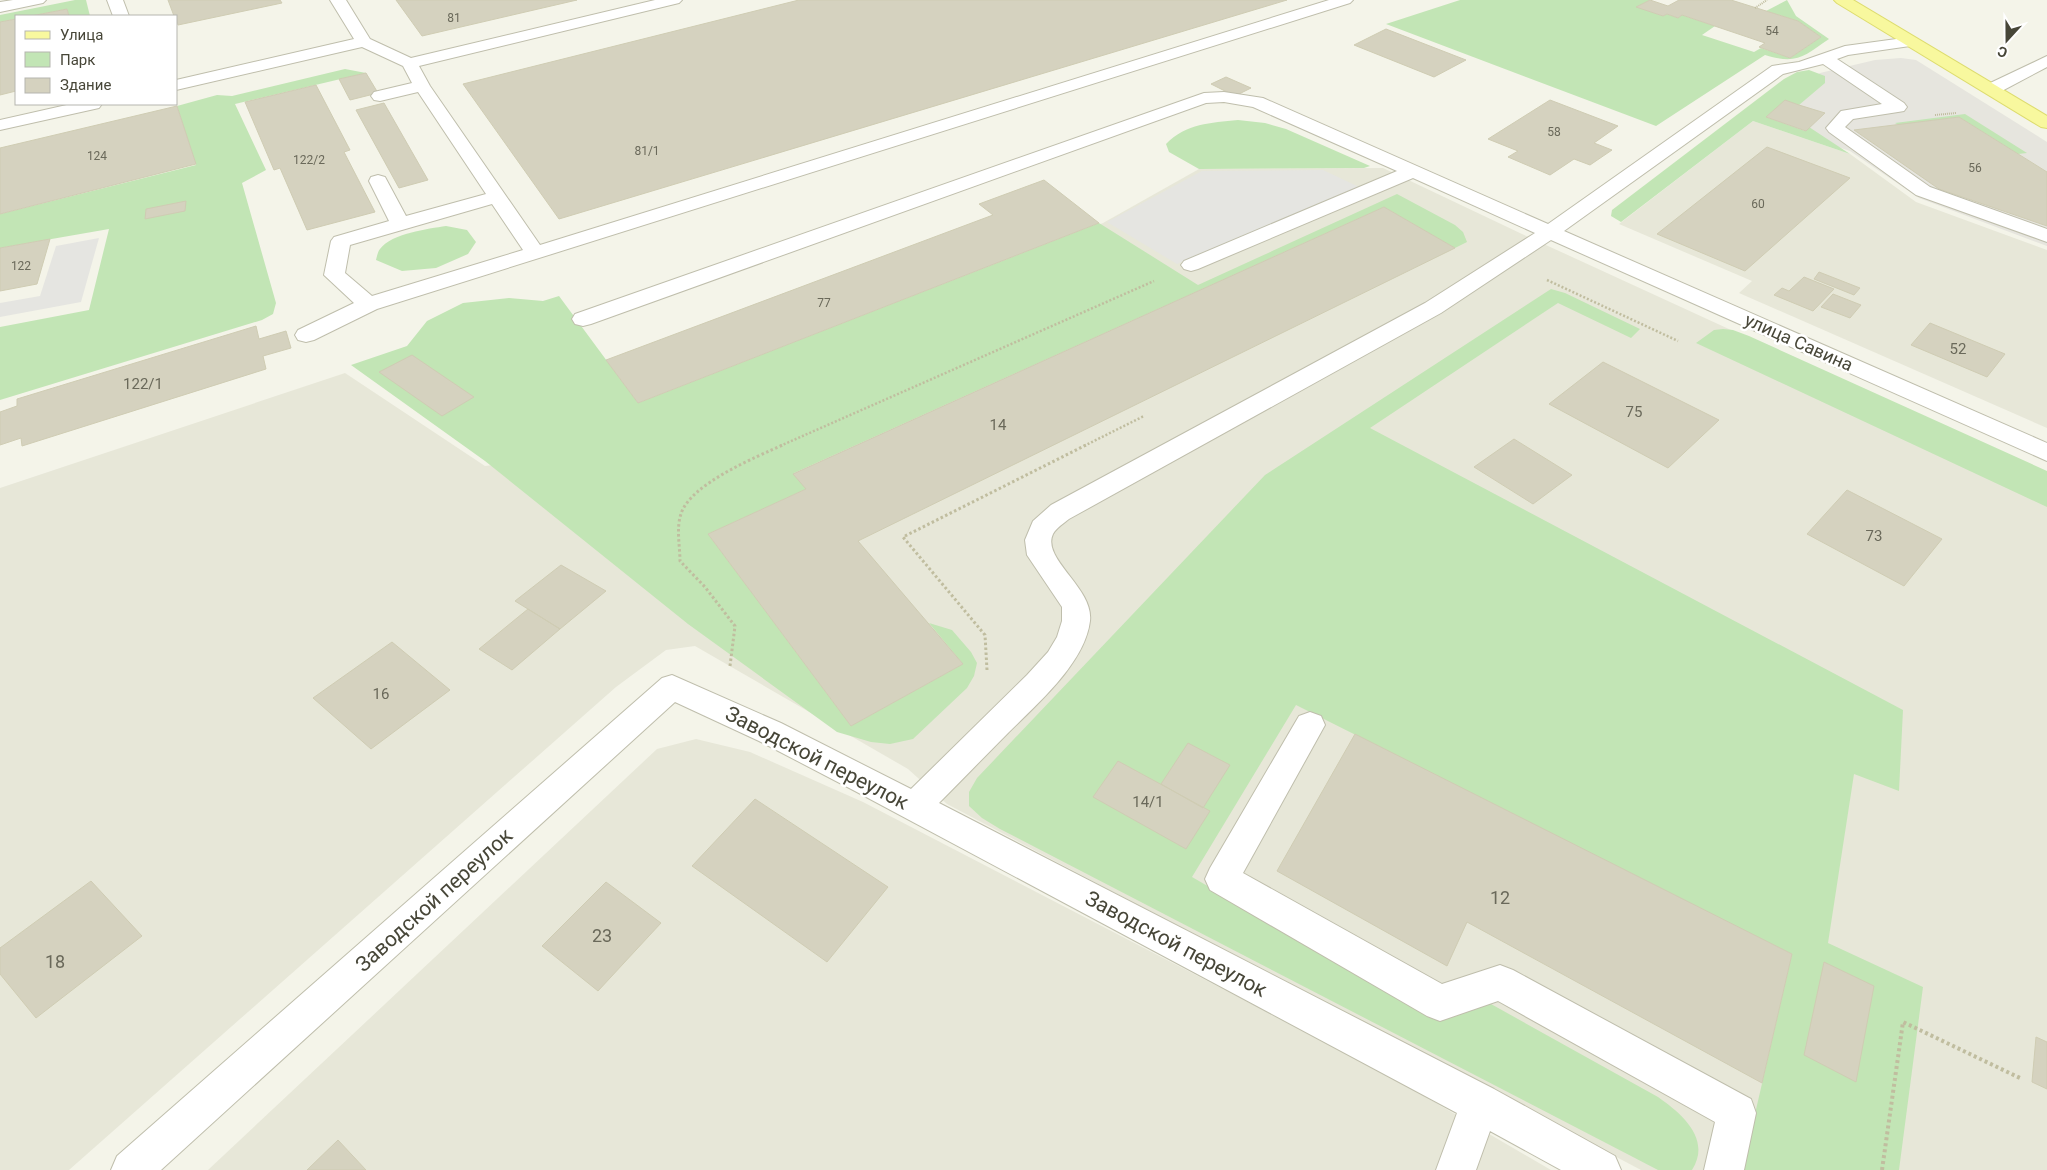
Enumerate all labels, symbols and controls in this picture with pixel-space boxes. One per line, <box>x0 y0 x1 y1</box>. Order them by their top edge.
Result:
house number: 81 <box>447 11 461 25</box>
legend <box>15 15 178 105</box>
north arrow <box>1982 15 2032 65</box>
house number: 54 <box>1765 24 1779 38</box>
text: Улица <box>60 26 103 44</box>
text: С <box>1995 43 2009 61</box>
text: Парк <box>60 51 95 69</box>
text: Здание <box>60 76 111 94</box>
house number: 58 <box>1547 125 1561 139</box>
house number: 81/1 <box>634 144 660 158</box>
house number: 124 <box>87 149 107 163</box>
house number: 122/2 <box>293 153 325 167</box>
house number: 56 <box>1968 161 1982 175</box>
house number: 60 <box>1751 197 1765 211</box>
house number: 122 <box>11 259 31 273</box>
house number: 77 <box>817 296 831 310</box>
street label: улица Савина <box>1742 309 1856 375</box>
house number: 52 <box>1950 340 1966 358</box>
house number: 122/1 <box>123 375 163 393</box>
house number: 75 <box>1626 403 1642 421</box>
house number: 14 <box>990 416 1007 434</box>
house number: 73 <box>1866 527 1882 545</box>
house number: 16 <box>373 685 389 703</box>
street label: Заводской переулок <box>721 701 913 815</box>
house number: 14/1 <box>1132 793 1164 811</box>
street label: Заводской переулок <box>351 823 518 977</box>
street label: Заводской переулок <box>1081 886 1272 1002</box>
house number: 12 <box>1490 887 1510 908</box>
house number: 23 <box>592 925 612 946</box>
house number: 18 <box>45 951 65 972</box>

